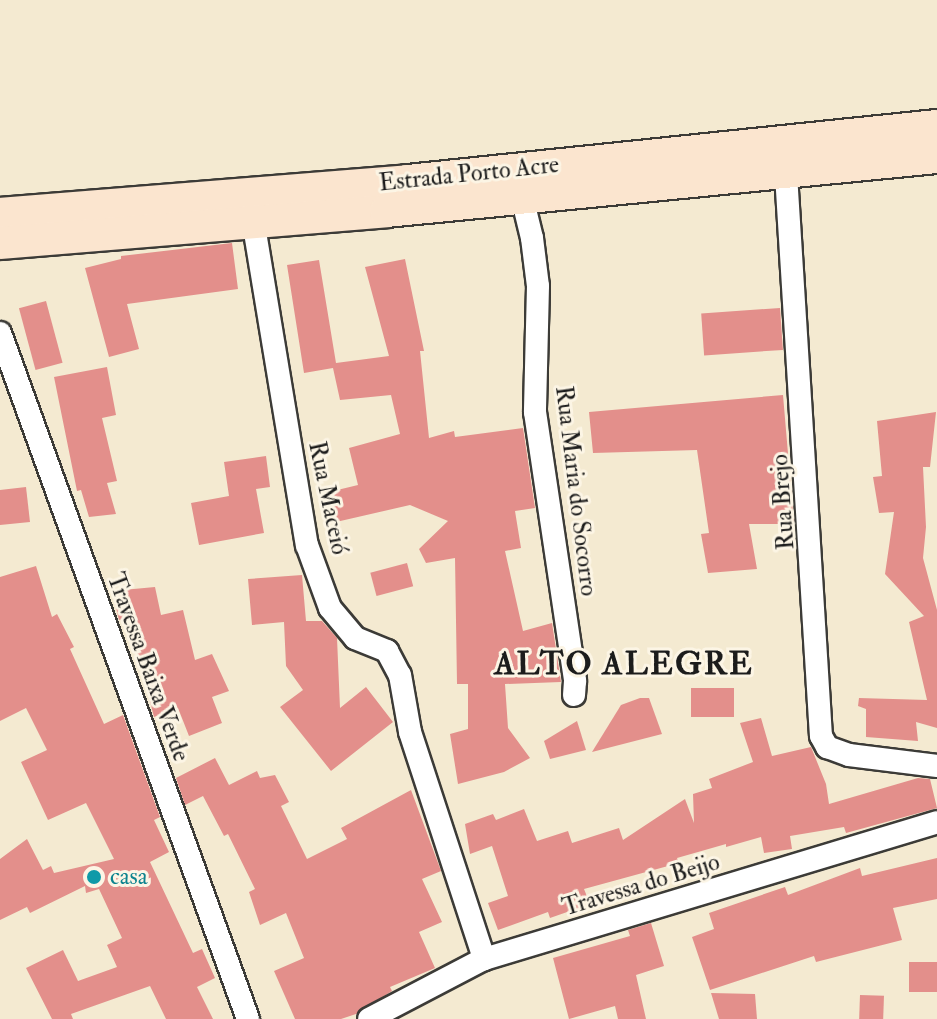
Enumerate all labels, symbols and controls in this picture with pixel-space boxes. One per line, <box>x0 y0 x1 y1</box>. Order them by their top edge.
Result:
street label: Estrada Porto Acre <box>378 150 560 198</box>
street label: Rua Maria do Socorro <box>549 384 603 598</box>
street label: Rua Maceió <box>302 439 354 557</box>
street label: Rua Brejo <box>765 453 801 551</box>
street label: Travessa Baixa Verde <box>101 569 195 765</box>
district label: ALTO ALEGRE <box>494 645 754 683</box>
street label: Travessa do Beijo <box>559 847 723 923</box>
place label: casa <box>110 863 148 891</box>
marker: casa <box>85 868 103 886</box>

